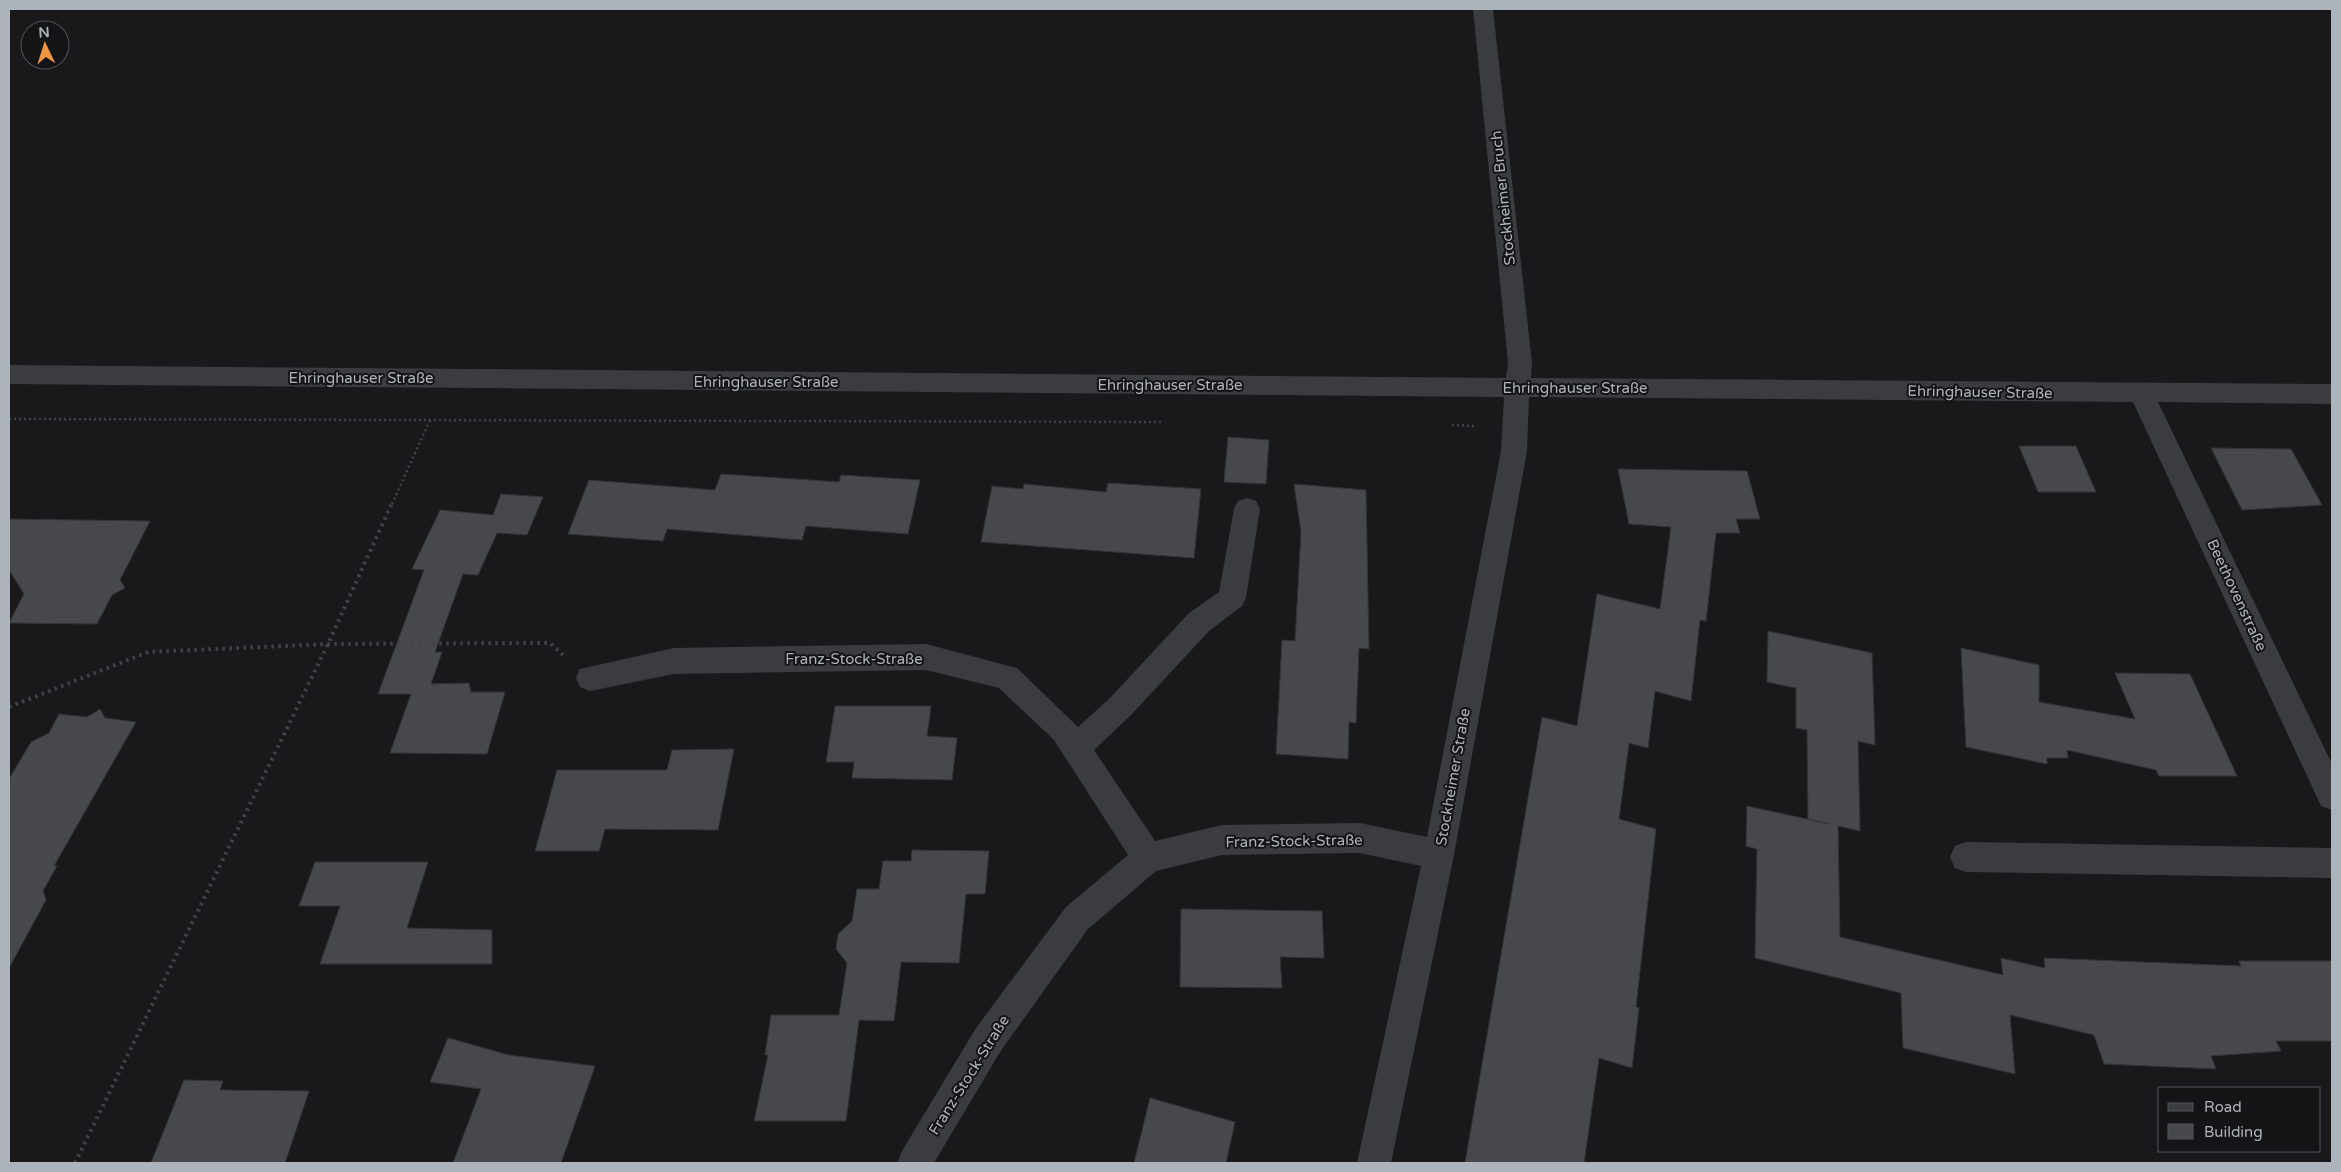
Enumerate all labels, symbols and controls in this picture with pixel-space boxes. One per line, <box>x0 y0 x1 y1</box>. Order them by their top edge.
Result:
north arrow <box>20 20 70 70</box>
text: N <box>38 24 50 41</box>
street label: Stockheimer Bruch <box>1487 130 1519 266</box>
street label: Ehringhauser Straße <box>288 369 434 387</box>
street label: Ehringhauser Straße <box>693 373 839 391</box>
street label: Ehringhauser Straße <box>1097 376 1243 394</box>
street label: Ehringhauser Straße <box>1502 379 1648 397</box>
street label: Ehringhauser Straße <box>1907 382 2053 402</box>
street label: Beethovenstraße <box>2203 536 2271 654</box>
street label: Franz-Stock-Straße <box>785 650 923 668</box>
street label: Stockheimer Straße <box>1432 707 1474 847</box>
street label: Franz-Stock-Straße <box>1225 831 1363 851</box>
street label: Franz-Stock-Straße <box>925 1012 1013 1138</box>
legend <box>2158 1087 2321 1152</box>
text: Road <box>2204 1098 2242 1116</box>
text: Building <box>2204 1123 2263 1141</box>

